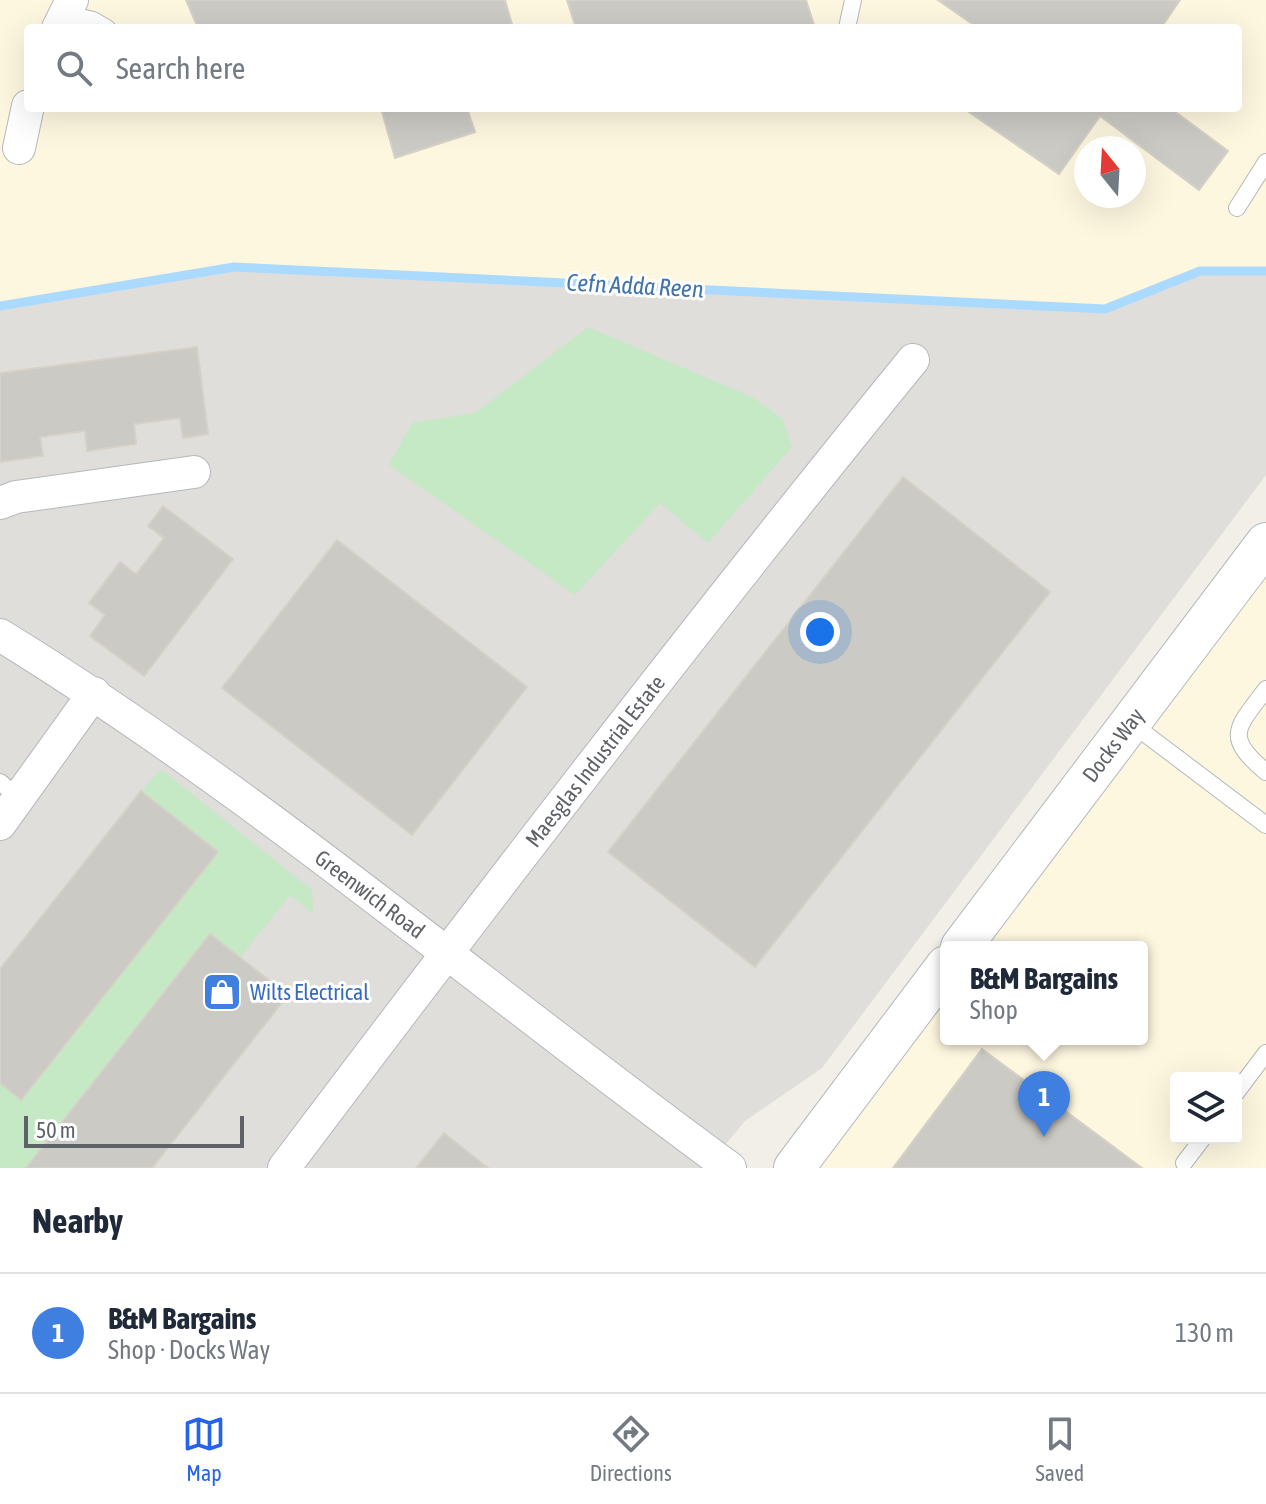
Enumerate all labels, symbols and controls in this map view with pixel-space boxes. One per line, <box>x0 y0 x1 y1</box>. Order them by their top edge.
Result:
search box <box>24 24 1242 112</box>
icon: search <box>52 46 96 90</box>
text: Search here <box>116 51 245 85</box>
north arrow <box>1074 136 1146 208</box>
water label: Cefn Adda Reen <box>566 268 705 303</box>
your location <box>800 612 840 652</box>
street label: Maesglas Industrial Estate <box>520 670 670 852</box>
street label: Docks Way <box>1077 703 1149 787</box>
street label: Greenwich Road <box>310 844 430 944</box>
popup <box>940 941 1148 1045</box>
text: B&M Bargains <box>970 961 1118 995</box>
shop icon: Wilts Electrical <box>201 971 243 1013</box>
place label: Wilts Electrical <box>250 979 369 1005</box>
text: Shop <box>970 995 1018 1025</box>
pin: 1 <box>1018 1071 1070 1137</box>
map controls <box>1170 1072 1242 1144</box>
button: layers <box>1170 1072 1242 1144</box>
scale bar <box>24 1112 244 1148</box>
text: 50 m <box>36 1117 76 1143</box>
text: Nearby <box>32 1201 123 1240</box>
text: B&M Bargains <box>108 1301 256 1335</box>
text: 1 <box>52 1318 64 1348</box>
text: 130 m <box>1175 1318 1234 1348</box>
text: Shop · Docks Way <box>108 1335 270 1365</box>
tab: Map <box>182 1412 226 1486</box>
tab: Directions <box>590 1412 672 1486</box>
tab: Saved <box>1035 1412 1084 1486</box>

